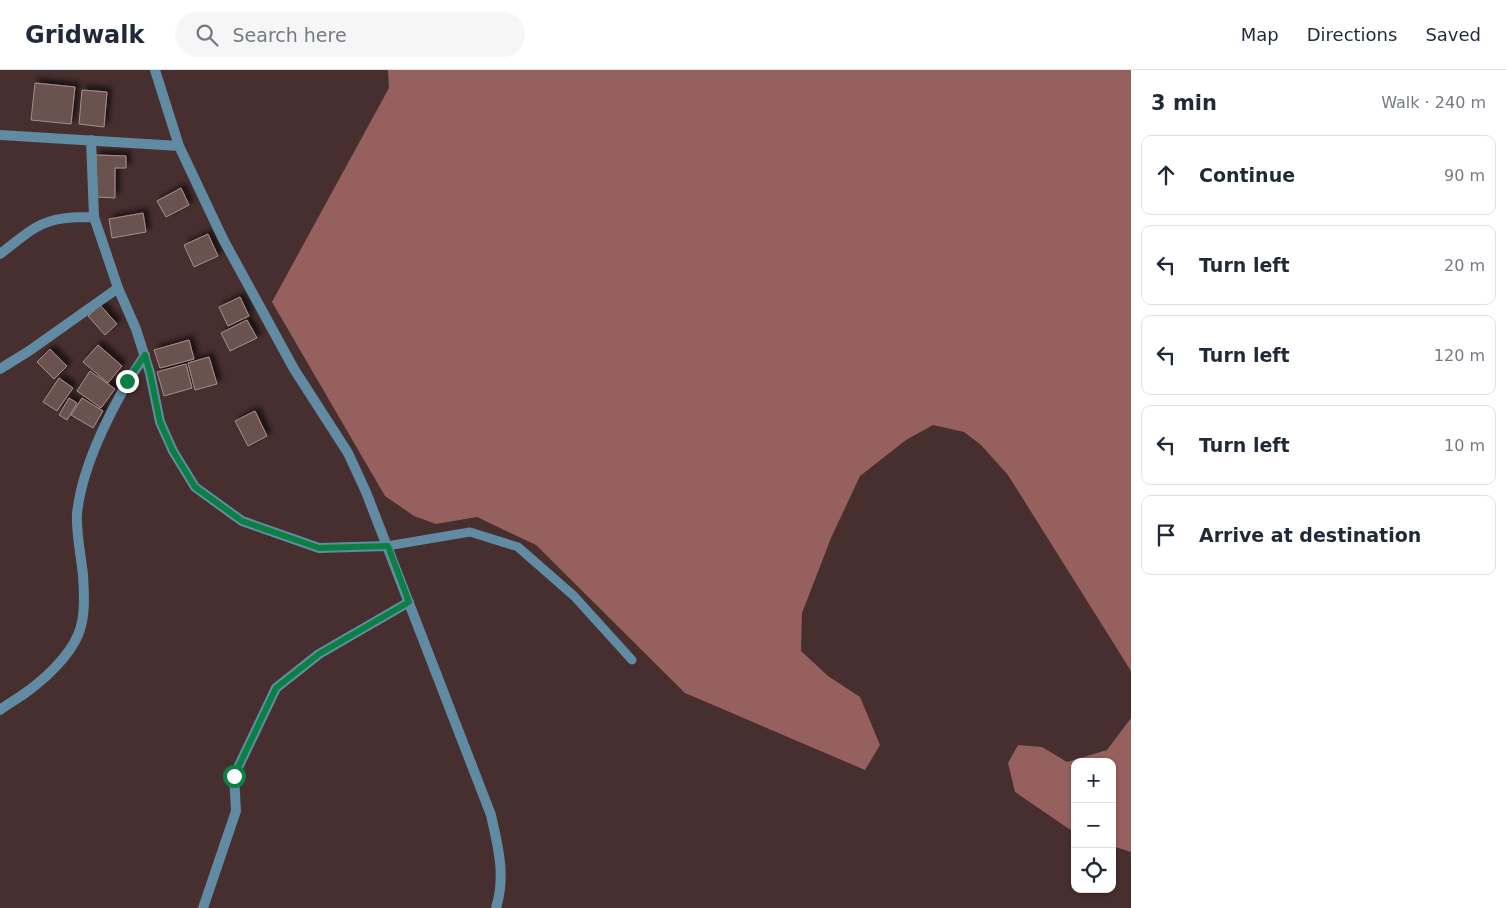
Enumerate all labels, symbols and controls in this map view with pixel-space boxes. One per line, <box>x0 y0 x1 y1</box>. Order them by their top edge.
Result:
search box <box>175 12 525 57</box>
text: Gridwalk <box>25 21 145 49</box>
icon: search <box>193 21 221 49</box>
text: Search here <box>233 24 347 46</box>
text: Map <box>1241 24 1279 45</box>
text: Directions <box>1307 24 1397 45</box>
text: Saved <box>1425 24 1481 45</box>
text: 3 min <box>1151 91 1217 115</box>
text: Walk · 240 m <box>1381 93 1486 112</box>
icon: ahead <box>1152 161 1180 189</box>
text: Continue <box>1199 164 1295 186</box>
text: 90 m <box>1444 166 1485 185</box>
icon: left <box>1152 251 1180 279</box>
text: Turn left <box>1199 254 1290 276</box>
text: 20 m <box>1444 256 1485 275</box>
icon: left <box>1152 341 1180 369</box>
text: Turn left <box>1199 344 1290 366</box>
text: 120 m <box>1434 346 1485 365</box>
route end <box>116 370 139 393</box>
icon: left <box>1152 431 1180 459</box>
text: Turn left <box>1199 434 1290 456</box>
text: 10 m <box>1444 436 1485 455</box>
icon: arrive <box>1152 521 1180 549</box>
text: Arrive at destination <box>1199 524 1421 546</box>
map controls <box>1071 758 1116 893</box>
button: + <box>1071 758 1116 803</box>
route start <box>223 765 246 788</box>
button: − <box>1071 803 1116 848</box>
button: locate <box>1071 848 1116 893</box>

